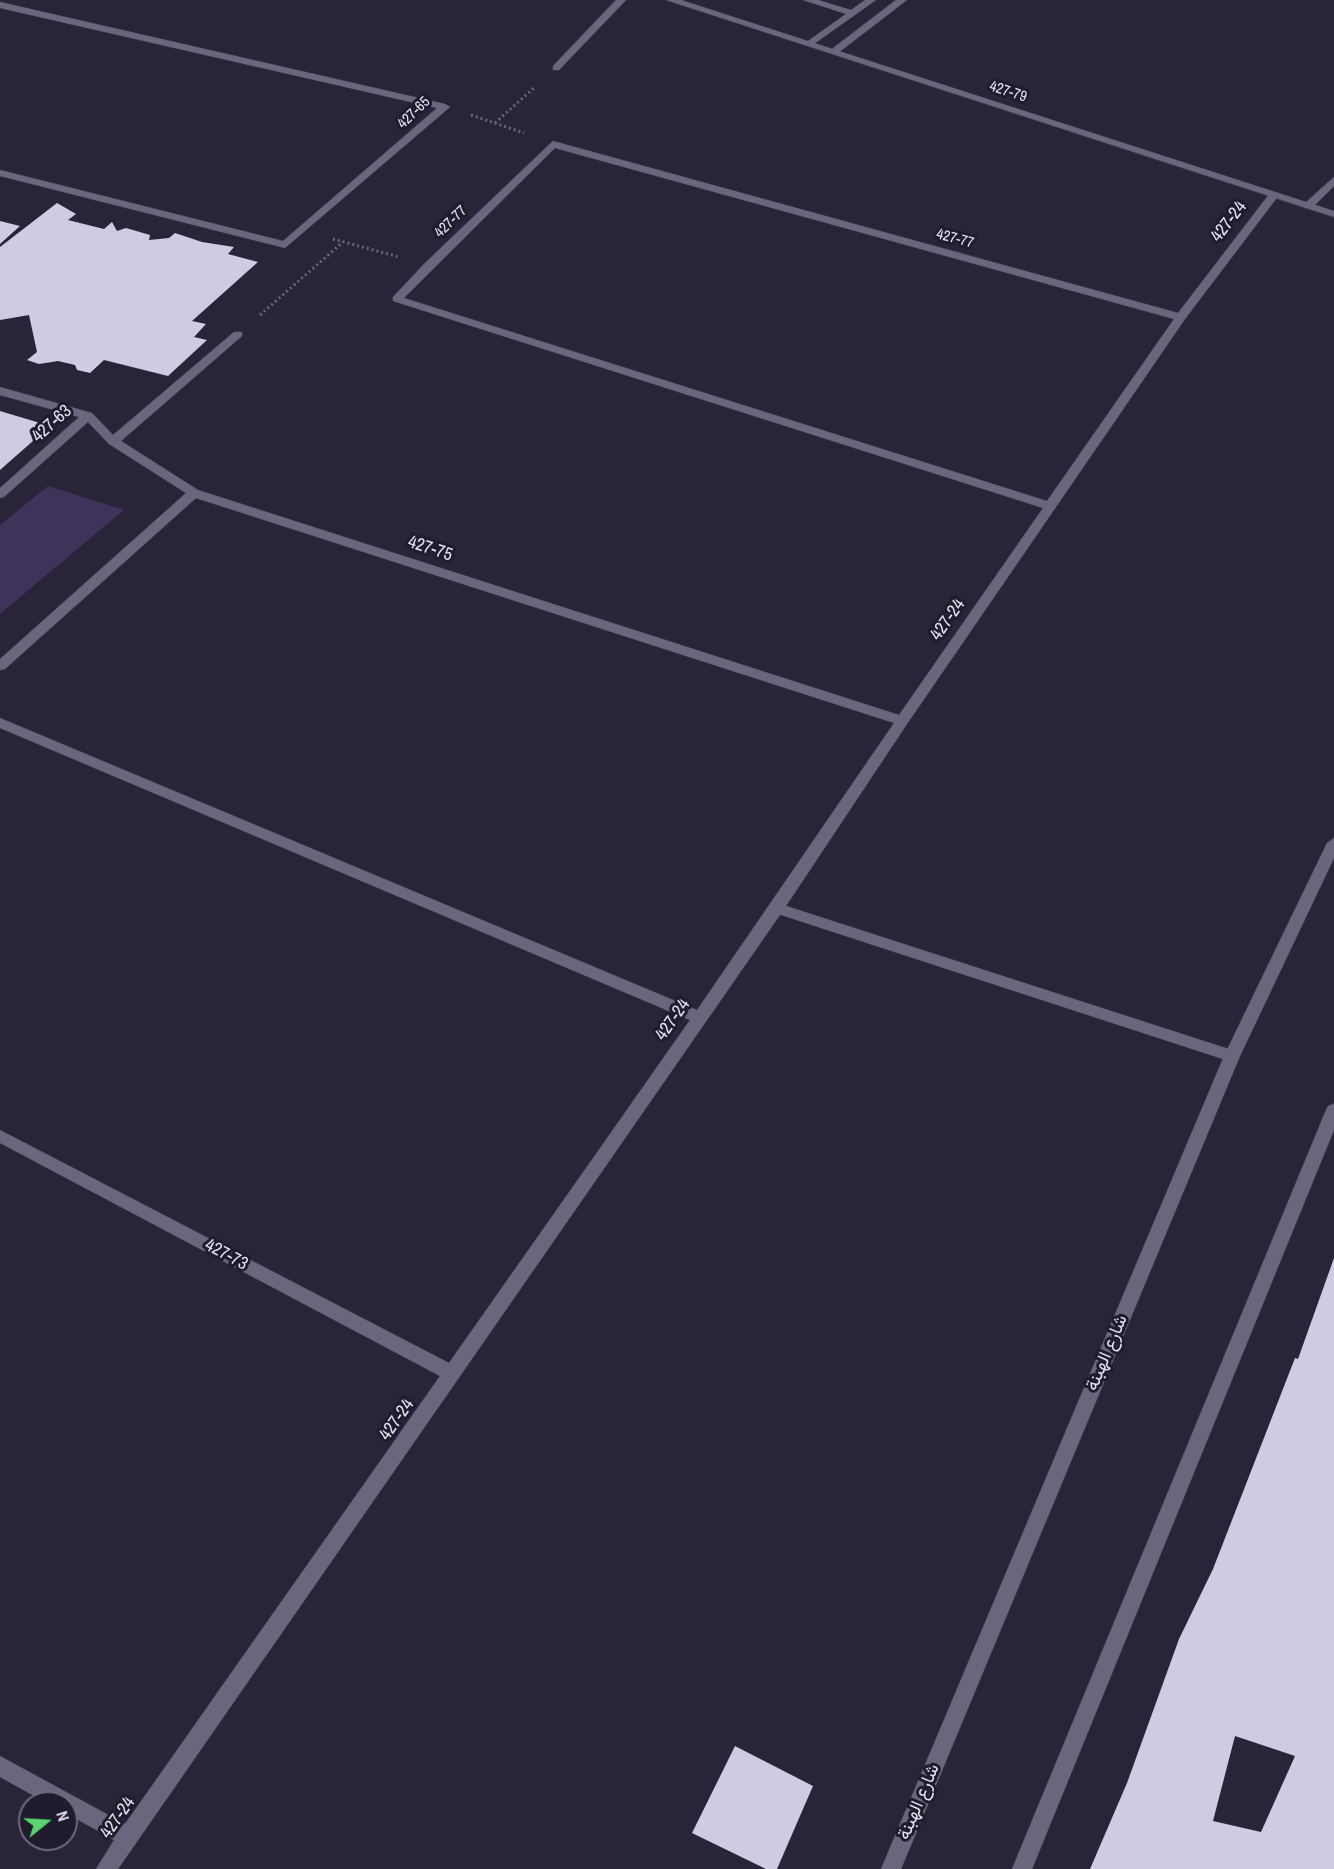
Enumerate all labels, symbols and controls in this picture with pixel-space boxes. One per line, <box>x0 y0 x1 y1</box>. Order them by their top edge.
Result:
street label: 427-79 <box>987 78 1029 106</box>
street label: 427-65 <box>394 93 434 133</box>
street label: 427-24 <box>1206 197 1252 247</box>
street label: 427-77 <box>431 202 471 242</box>
street label: 427-77 <box>934 225 976 253</box>
street label: 427-63 <box>28 401 76 447</box>
street label: 427-75 <box>405 532 455 566</box>
street label: 427-24 <box>926 595 970 645</box>
street label: 427-24 <box>651 995 695 1045</box>
street label: 427-73 <box>201 1235 251 1275</box>
street label: شارع الهبنة <box>1081 1312 1133 1394</box>
street label: 427-24 <box>375 1395 419 1445</box>
street label: شارع الهبنة <box>893 1761 945 1843</box>
north arrow <box>18 1791 78 1851</box>
street label: 427-24 <box>96 1793 140 1843</box>
text: N <box>51 1808 75 1824</box>

